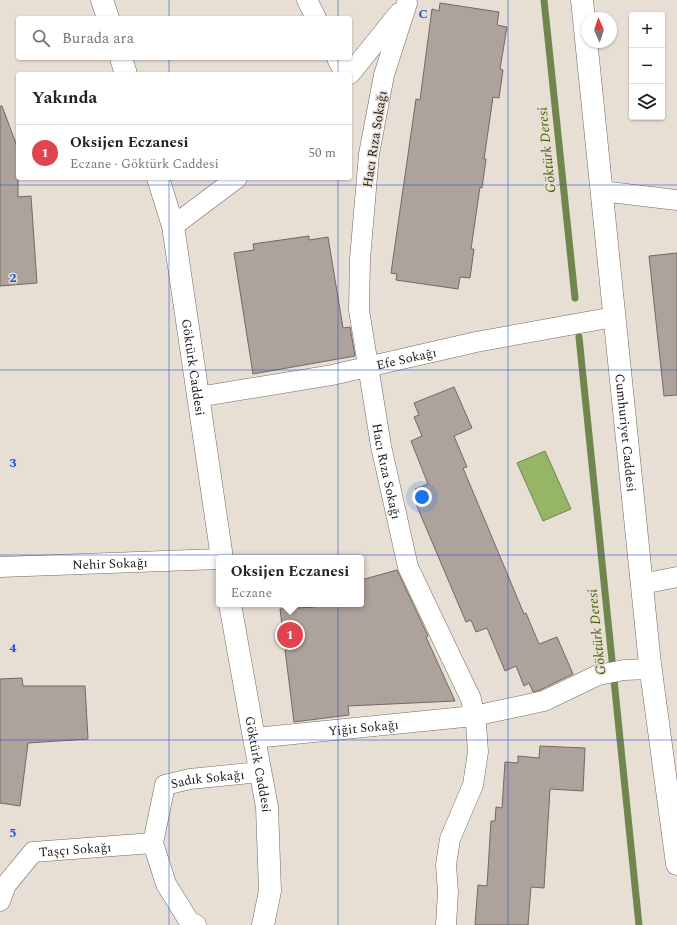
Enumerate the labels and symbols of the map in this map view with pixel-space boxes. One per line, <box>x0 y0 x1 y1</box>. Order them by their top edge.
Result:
text: C <box>418 4 428 24</box>
north arrow <box>581 12 617 48</box>
street label: Hacı Rıza Sokağı <box>357 89 393 189</box>
water label: Göktürk Deresi <box>532 106 561 194</box>
text: 2 <box>9 268 17 288</box>
street label: Göktürk Caddesi <box>176 317 210 417</box>
street label: Efe Sokağı <box>374 342 439 376</box>
street label: Cumhuriyet Caddesi <box>609 373 641 493</box>
street label: Hacı Rıza Sokağı <box>366 422 406 521</box>
text: 3 <box>9 453 17 473</box>
your location <box>412 487 432 507</box>
street label: Nehir Sokağı <box>72 553 148 575</box>
water label: Göktürk Deresi <box>582 588 611 676</box>
pin: 1 <box>277 620 303 650</box>
text: 4 <box>9 638 17 658</box>
street label: Göktürk Caddesi <box>239 715 276 813</box>
street label: Yiğit Sokağı <box>327 715 400 742</box>
street label: Sadık Sokağı <box>169 765 245 794</box>
text: 5 <box>9 823 17 843</box>
street label: Taşçı Sokağı <box>38 837 112 863</box>

